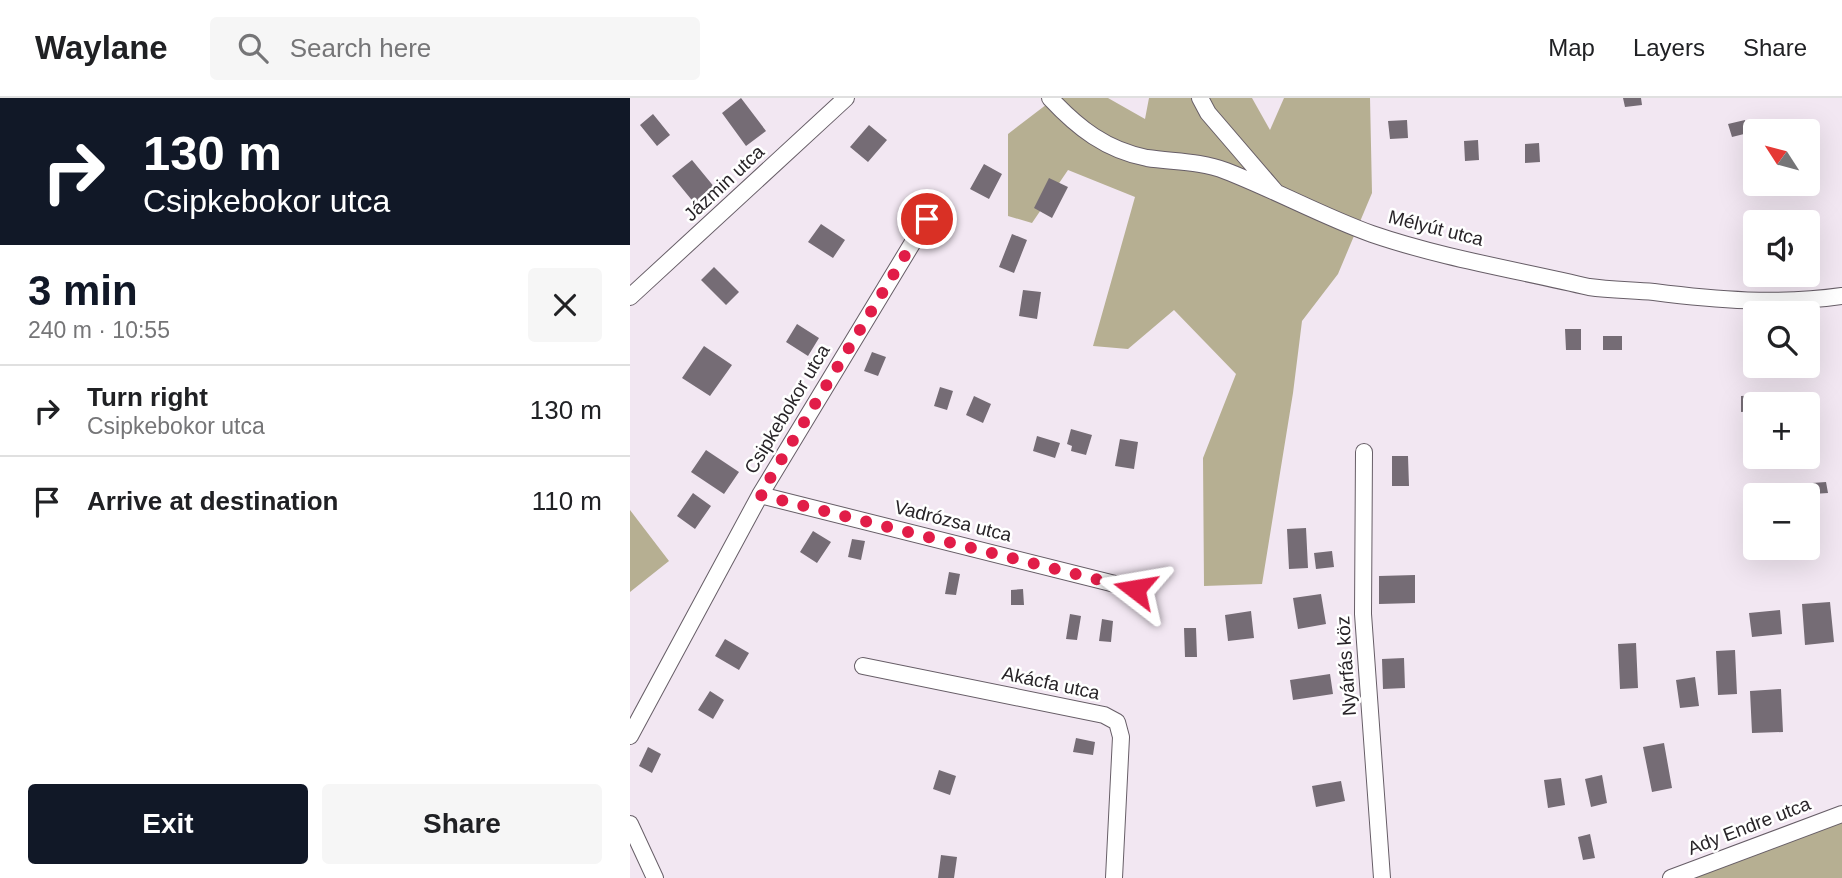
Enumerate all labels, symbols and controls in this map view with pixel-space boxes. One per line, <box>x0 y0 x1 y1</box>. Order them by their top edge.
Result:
search box <box>210 17 700 80</box>
text: Waylane <box>35 29 168 66</box>
icon: search <box>234 29 272 67</box>
text: Search here <box>290 33 431 63</box>
text: Map <box>1548 34 1595 61</box>
text: Layers <box>1633 34 1705 61</box>
text: Share <box>1743 34 1807 61</box>
north arrow <box>1743 119 1820 196</box>
map controls <box>1743 119 1820 560</box>
icon: right <box>28 126 119 217</box>
text: 130 m <box>143 126 282 180</box>
street label: Jázmin utca <box>680 140 769 225</box>
text: Csipkebokor utca <box>143 183 390 219</box>
pin <box>897 189 957 249</box>
icon: arrive <box>908 200 946 238</box>
street label: Mélyút utca <box>1386 206 1486 250</box>
button: sound <box>1743 210 1820 287</box>
text: 3 min <box>28 267 138 314</box>
button: close <box>528 268 602 342</box>
button: search <box>1743 301 1820 378</box>
text: 240 m · 10:55 <box>28 317 170 343</box>
street label: Csipkebokor utca <box>740 340 834 477</box>
text: Turn right <box>87 382 208 412</box>
icon: right <box>28 392 66 430</box>
button: + <box>1743 392 1820 469</box>
text: 130 m <box>530 395 602 425</box>
text: Csipkebokor utca <box>87 413 265 439</box>
icon: arrive <box>28 483 66 521</box>
button: − <box>1743 483 1820 560</box>
text: Arrive at destination <box>87 486 338 516</box>
text: 110 m <box>532 486 602 516</box>
street label: Vadrózsa utca <box>892 496 1014 546</box>
position arrow <box>1098 552 1172 626</box>
street label: Nyárfás köz <box>1332 615 1360 717</box>
street label: Akácfa utca <box>1000 662 1102 704</box>
button: Exit <box>28 784 308 864</box>
button: Share <box>322 784 602 864</box>
street label: Ady Endre utca <box>1685 793 1814 859</box>

